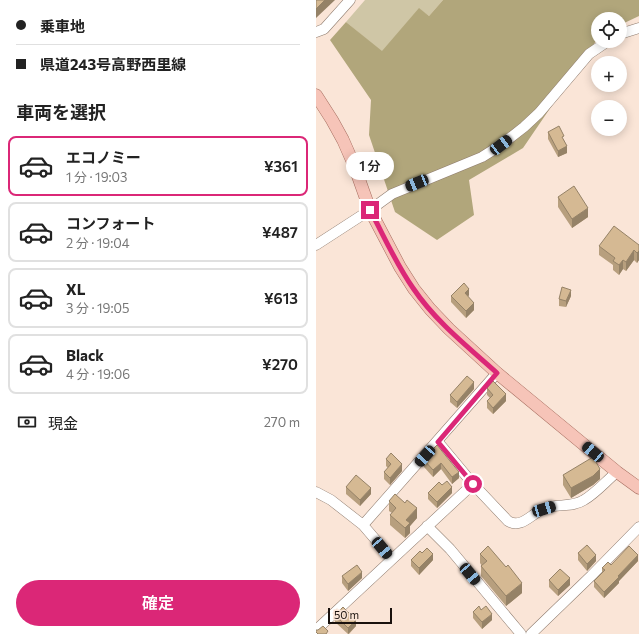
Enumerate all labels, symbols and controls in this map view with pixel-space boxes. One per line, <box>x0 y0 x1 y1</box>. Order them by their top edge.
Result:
map controls <box>591 12 627 136</box>
button: locate <box>591 12 627 48</box>
text: 乗車地 <box>40 17 85 35</box>
text: 県道243号高野西里線 <box>40 55 186 73</box>
button: + <box>591 56 627 92</box>
button: − <box>591 100 627 136</box>
text: 車両を選択 <box>16 101 106 123</box>
car <box>488 133 514 157</box>
icon: car <box>18 148 54 184</box>
text: エコノミー <box>66 148 141 166</box>
callout: 1 分 <box>346 152 394 180</box>
text: ¥361 <box>264 157 298 175</box>
text: 1 分 <box>359 158 381 174</box>
text: 1 分 · 19:03 <box>66 169 127 185</box>
car <box>404 173 430 193</box>
route end <box>361 201 379 219</box>
icon: car <box>18 214 54 250</box>
text: コンフォート <box>66 214 156 232</box>
text: ¥487 <box>262 223 298 241</box>
text: 2 分 · 19:04 <box>66 235 130 251</box>
icon: car <box>18 280 54 316</box>
text: XL <box>66 280 85 298</box>
text: ¥613 <box>264 289 298 307</box>
text: 3 分 · 19:05 <box>66 300 129 316</box>
icon: car <box>18 346 54 382</box>
text: Black <box>66 346 104 364</box>
text: ¥270 <box>262 355 298 373</box>
text: 4 分 · 19:06 <box>66 366 130 382</box>
icon: cash <box>16 411 38 433</box>
text: 現金 <box>48 414 78 432</box>
text: 270 m <box>264 414 300 430</box>
car <box>580 440 606 464</box>
car <box>413 443 437 469</box>
route start <box>464 475 482 493</box>
car <box>531 500 557 518</box>
car <box>370 535 394 561</box>
car <box>458 561 482 587</box>
button: 確定 <box>16 580 300 626</box>
scale bar <box>328 606 392 625</box>
text: 50 m <box>334 608 359 621</box>

